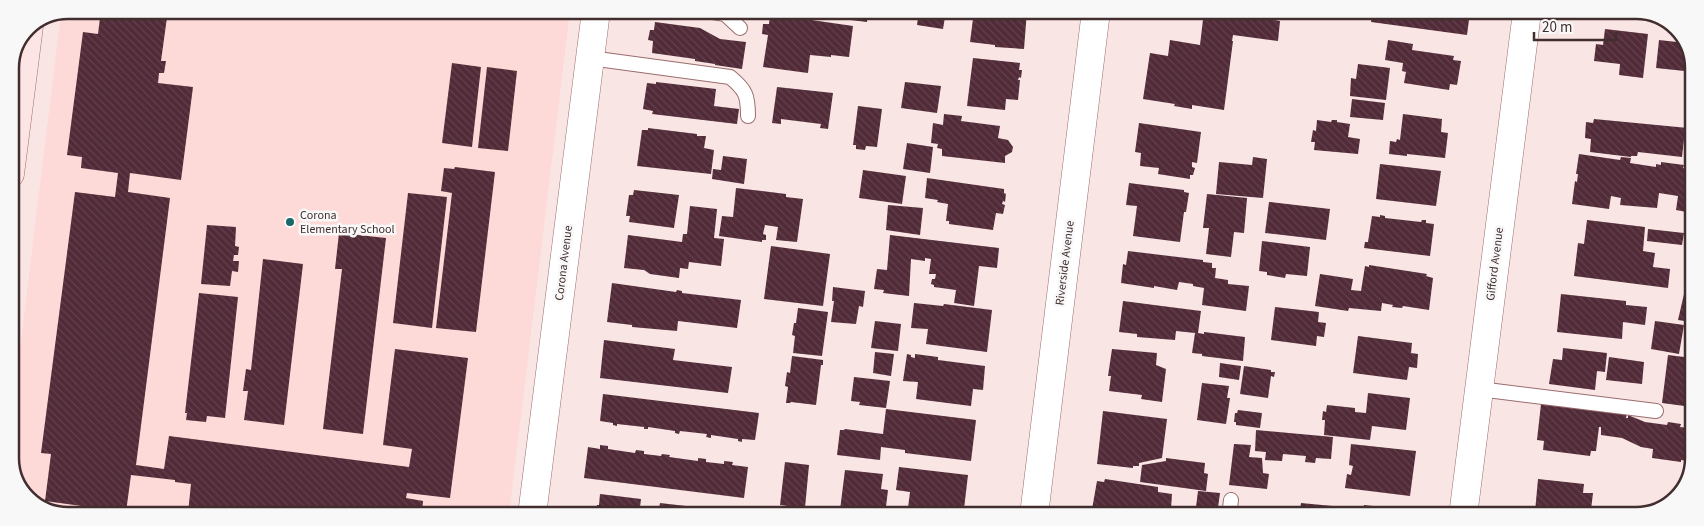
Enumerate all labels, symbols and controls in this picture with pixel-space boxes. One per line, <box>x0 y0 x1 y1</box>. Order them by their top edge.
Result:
scale bar <box>1534 10 1616 42</box>
text: 20 m <box>1542 17 1572 38</box>
place label: Corona Elementary School <box>300 207 395 238</box>
marker: Corona Elementary School <box>284 216 296 228</box>
street label: Riverside Avenue <box>1051 220 1079 306</box>
street label: Corona Avenue <box>551 224 577 302</box>
street label: Gifford Avenue <box>1482 226 1508 302</box>

